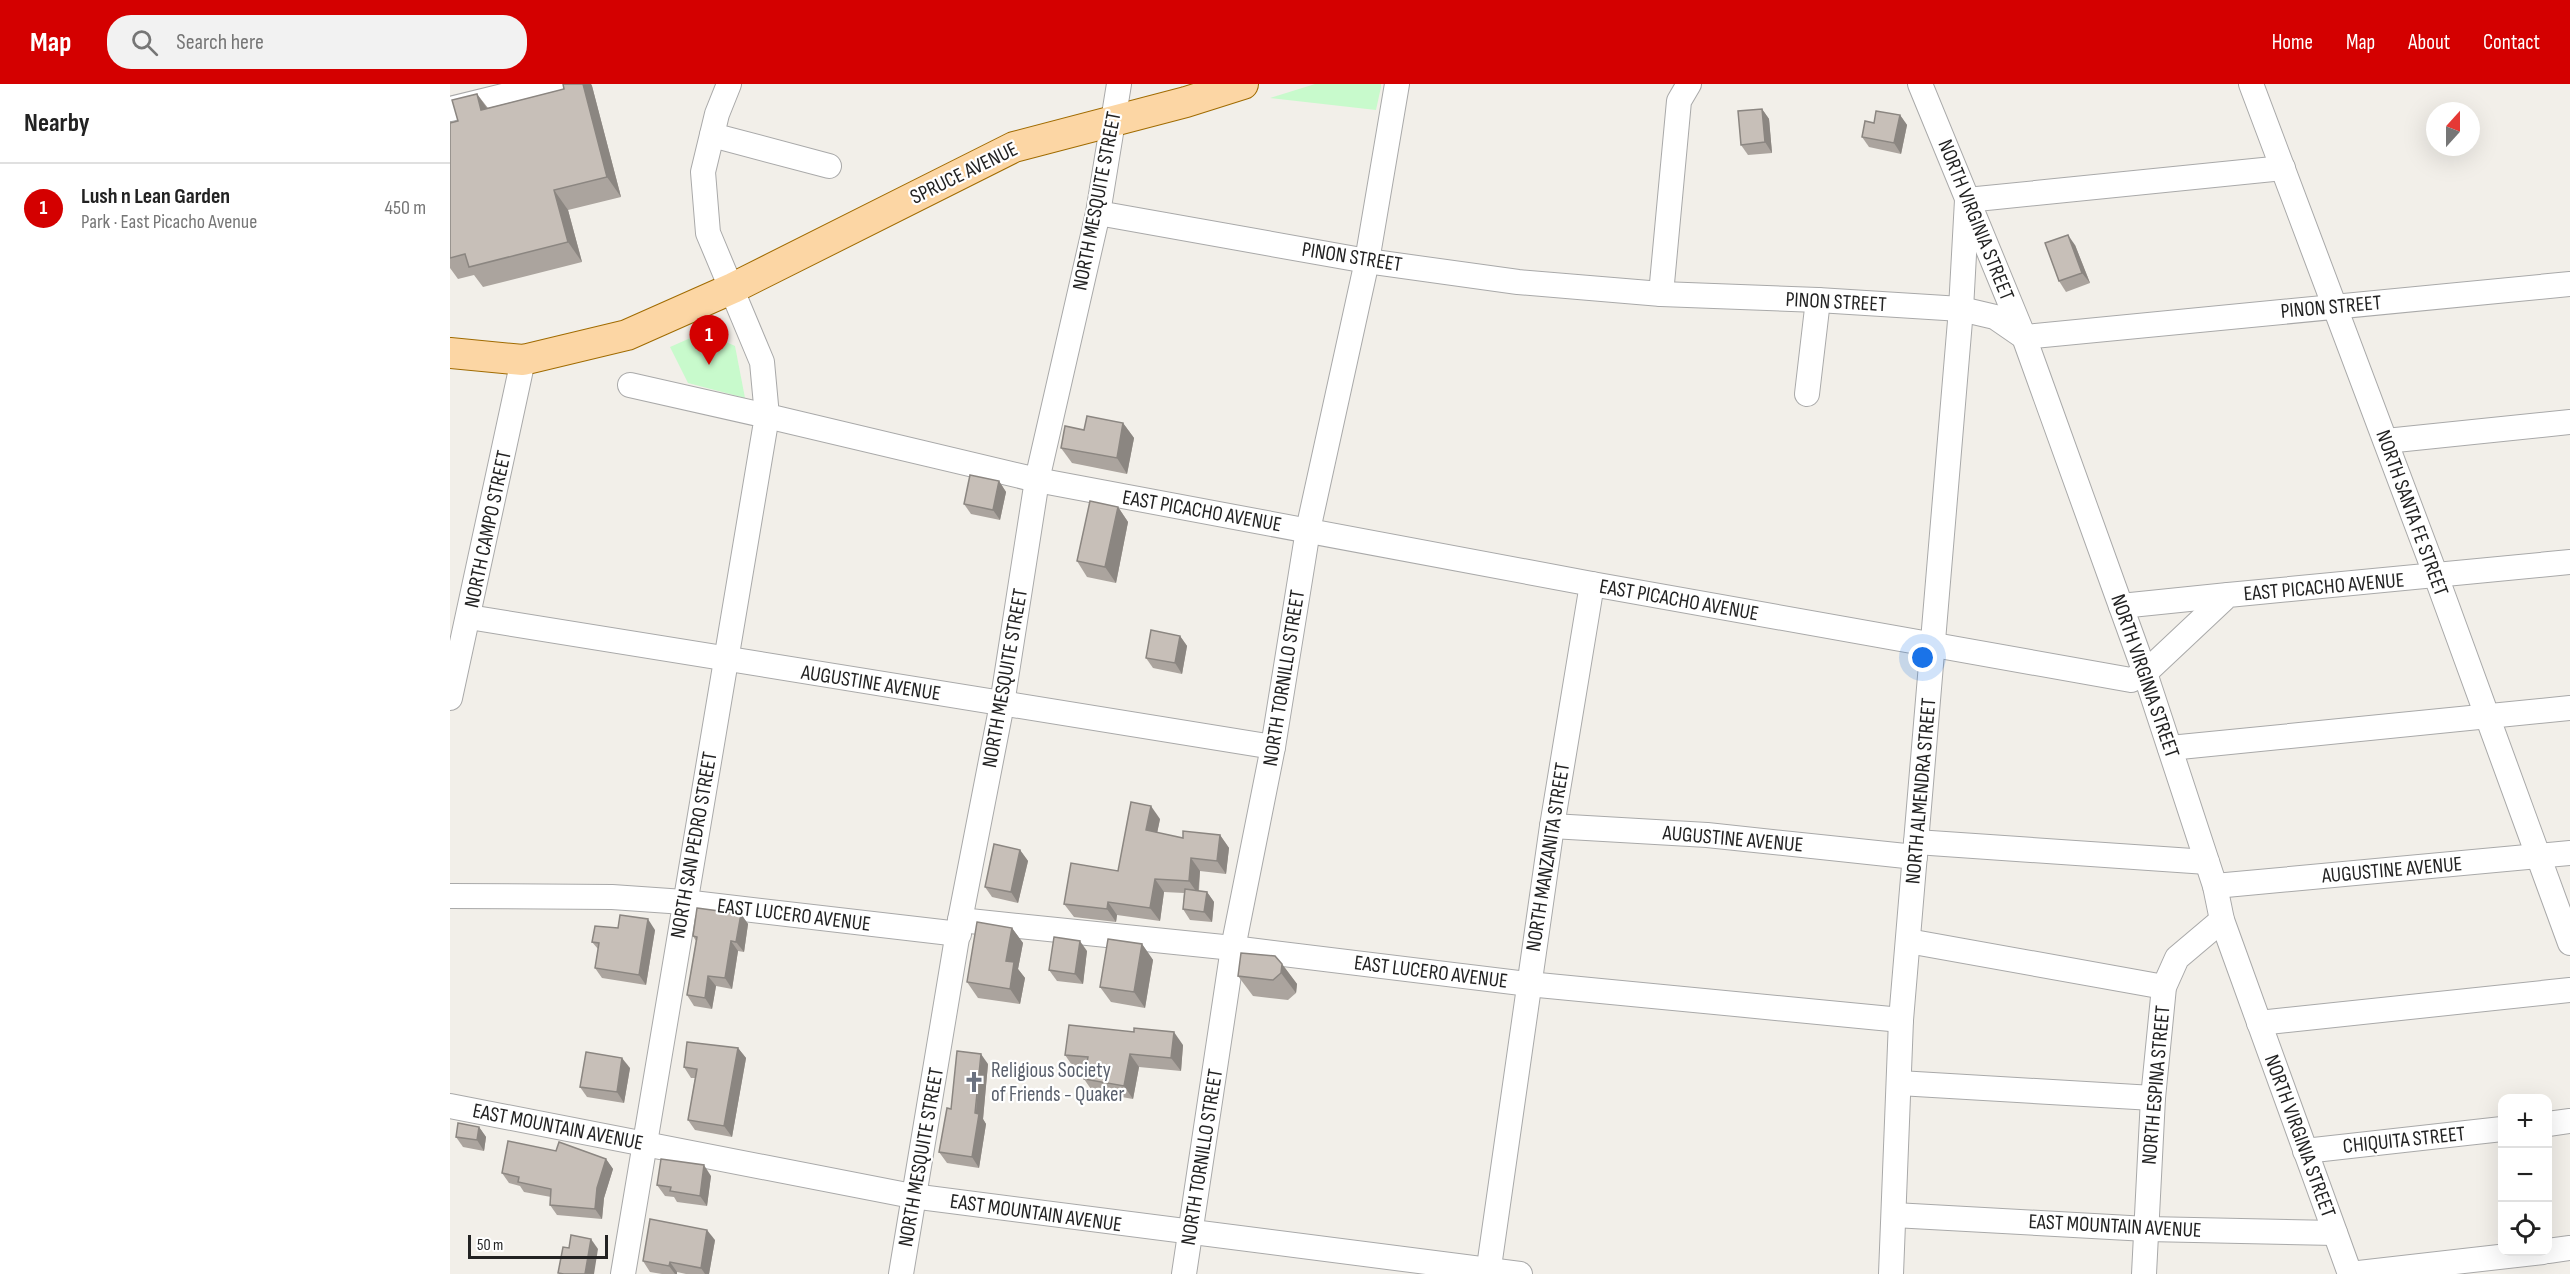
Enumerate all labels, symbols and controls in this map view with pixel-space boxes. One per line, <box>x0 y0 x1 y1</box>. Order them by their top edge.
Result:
search box <box>107 15 527 69</box>
text: Map <box>30 26 71 59</box>
icon: search <box>128 26 161 59</box>
text: Search here <box>176 29 264 56</box>
text: Home <box>2272 30 2313 55</box>
text: Map <box>2346 30 2375 55</box>
text: About <box>2408 30 2450 55</box>
text: Contact <box>2483 30 2540 55</box>
north arrow <box>2426 102 2480 156</box>
text: Nearby <box>24 108 90 139</box>
street label: NORTH MESQUITE STREET <box>1067 109 1127 292</box>
street label: SPRUCE AVENUE <box>906 136 1022 210</box>
street label: NORTH VIRGINIA STREET <box>1932 136 2020 304</box>
text: Lush n Lean Garden <box>81 183 230 210</box>
text: 1 <box>40 196 47 220</box>
text: 450 m <box>385 196 426 220</box>
text: Park · East Picacho Avenue <box>81 210 257 234</box>
street label: PINON STREET <box>1300 237 1404 277</box>
street label: PINON STREET <box>1785 287 1888 317</box>
street label: PINON STREET <box>2280 290 2383 324</box>
pin: 1 <box>690 316 728 365</box>
street label: NORTH SANTA FE STREET <box>2370 427 2454 600</box>
street label: NORTH CAMPO STREET <box>459 448 517 610</box>
street label: EAST PICACHO AVENUE <box>1121 485 1283 537</box>
street label: EAST PICACHO AVENUE <box>2243 568 2405 606</box>
street label: EAST PICACHO AVENUE <box>1598 574 1760 626</box>
street label: NORTH MESQUITE STREET <box>977 586 1033 770</box>
street label: NORTH TORNILLO STREET <box>1258 588 1310 768</box>
street label: NORTH VIRGINIA STREET <box>2105 591 2185 761</box>
your location <box>1908 643 1937 672</box>
street label: AUGUSTINE AVENUE <box>799 659 942 706</box>
street label: NORTH ALMENDRA STREET <box>1900 696 1942 885</box>
street label: NORTH SAN PEDRO STREET <box>665 749 723 940</box>
street label: NORTH MANZANITA STREET <box>1521 760 1575 953</box>
street label: AUGUSTINE AVENUE <box>1661 820 1804 858</box>
street label: AUGUSTINE AVENUE <box>2320 851 2463 889</box>
street label: EAST LUCERO AVENUE <box>716 893 872 937</box>
street label: EAST LUCERO AVENUE <box>1353 950 1509 994</box>
street label: NORTH ESPINA STREET <box>2137 1004 2175 1166</box>
street label: NORTH VIRGINIA STREET <box>2259 1051 2341 1221</box>
place label: Religious Society of Friends - Quaker <box>991 1058 1124 1107</box>
street label: NORTH MESQUITE STREET <box>893 1065 949 1249</box>
street label: NORTH TORNILLO STREET <box>1176 1067 1228 1247</box>
church icon: Religious Society of Friends - Quaker <box>962 1070 986 1094</box>
map controls <box>2498 1094 2552 1256</box>
button: + <box>2498 1094 2552 1148</box>
street label: EAST MOUNTAIN AVENUE <box>471 1098 645 1156</box>
street label: CHIQUITA STREET <box>2342 1121 2467 1159</box>
button: − <box>2498 1148 2552 1202</box>
street label: EAST MOUNTAIN AVENUE <box>948 1189 1124 1237</box>
button: locate <box>2498 1202 2552 1256</box>
street label: EAST MOUNTAIN AVENUE <box>2028 1209 2202 1243</box>
scale bar <box>468 1232 608 1260</box>
text: 50 m <box>477 1236 503 1255</box>

